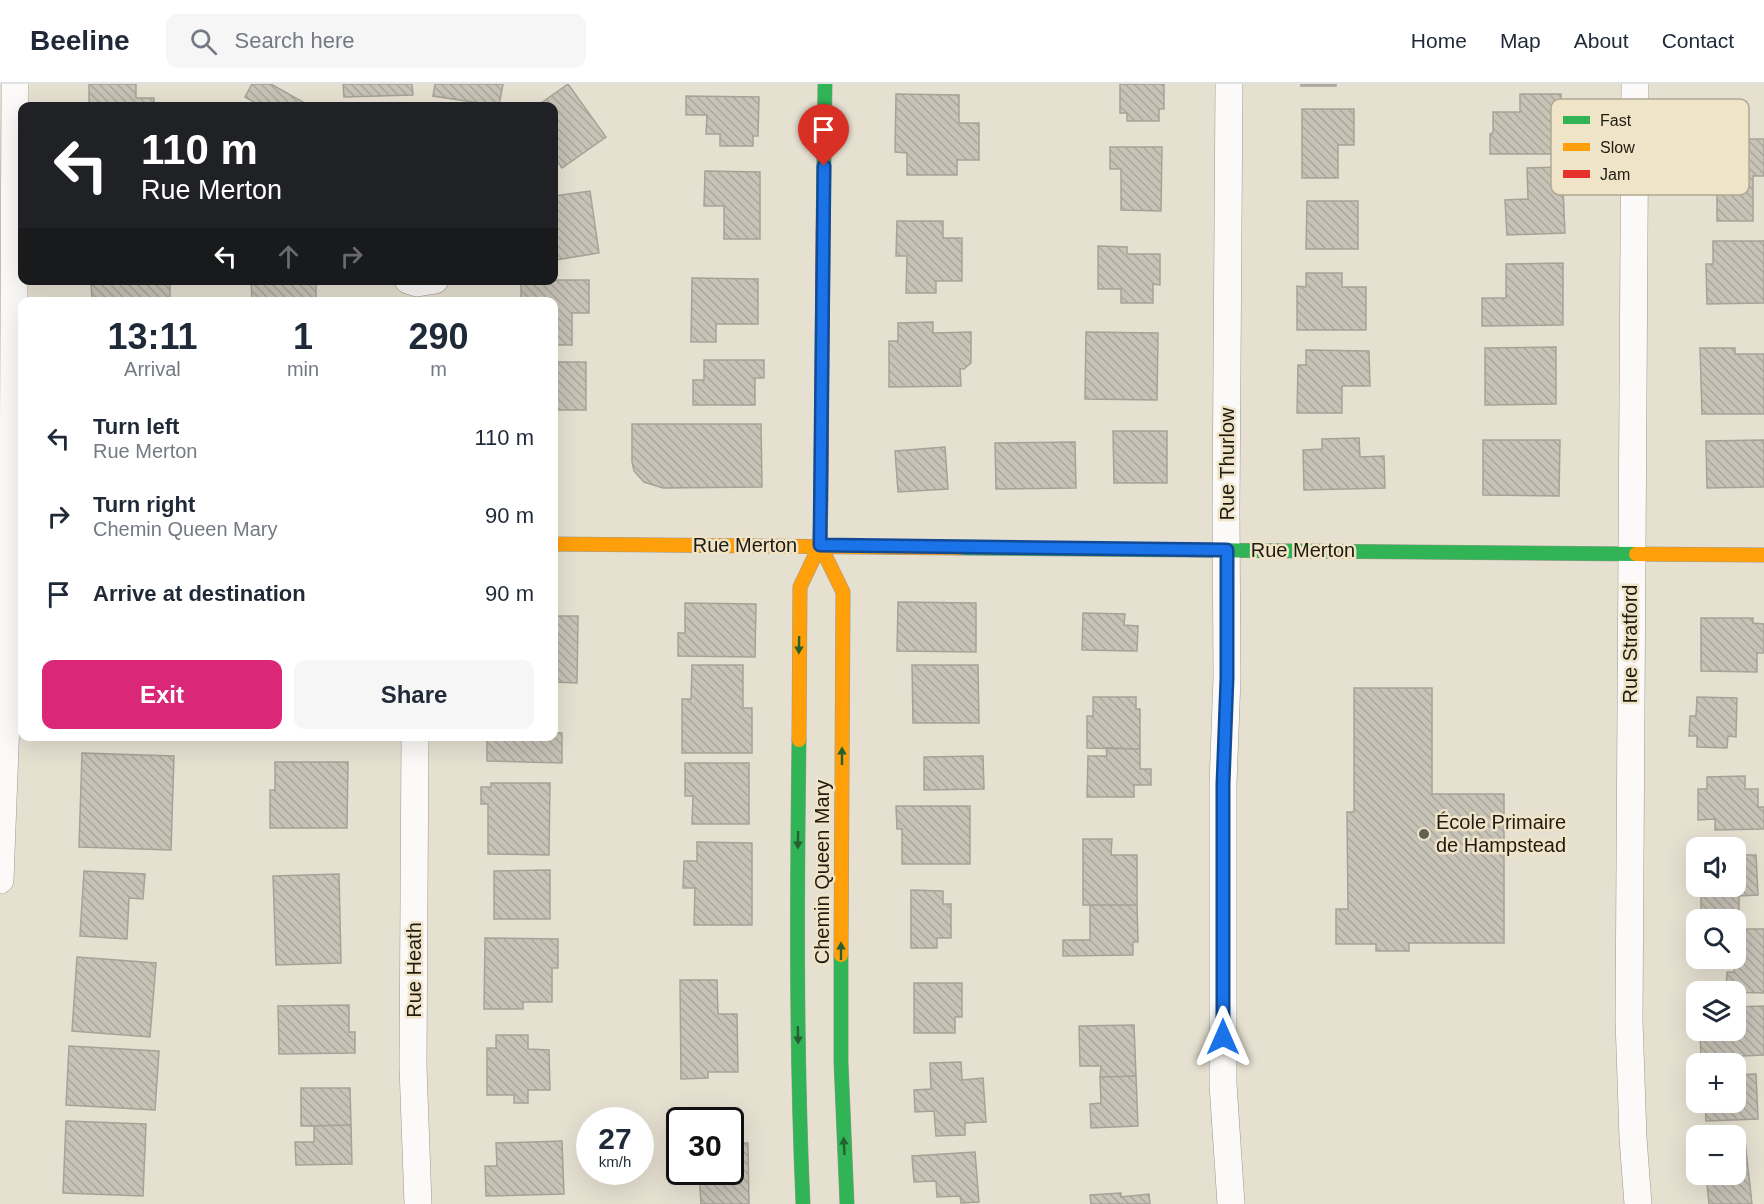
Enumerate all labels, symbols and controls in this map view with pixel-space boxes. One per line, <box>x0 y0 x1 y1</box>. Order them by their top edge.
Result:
search box <box>166 14 586 68</box>
text: Beeline <box>30 25 130 56</box>
icon: search <box>187 25 220 58</box>
text: Search here <box>235 28 354 53</box>
text: Home <box>1411 29 1467 52</box>
text: Map <box>1500 29 1541 52</box>
text: About <box>1574 29 1629 52</box>
text: Contact <box>1662 29 1734 52</box>
legend <box>1551 99 1749 195</box>
pin <box>798 104 849 166</box>
text: Fast <box>1600 112 1632 129</box>
icon: arrive <box>807 113 840 146</box>
icon: left <box>42 126 120 204</box>
text: 110 m <box>141 126 258 173</box>
text: Slow <box>1600 139 1635 156</box>
text: Jam <box>1600 166 1630 183</box>
text: Rue Merton <box>141 175 282 205</box>
icon: left <box>209 240 242 273</box>
icon: ahead <box>272 240 305 273</box>
icon: right <box>335 240 368 273</box>
text: 13:11 <box>107 316 197 357</box>
text: 1 <box>293 316 313 357</box>
text: 290 <box>409 316 469 357</box>
text: Arrival <box>124 358 181 380</box>
text: min <box>287 358 319 380</box>
text: m <box>430 358 447 380</box>
street label: Rue Thurlow <box>1216 407 1238 521</box>
text: Turn left <box>93 414 179 439</box>
icon: left <box>42 422 75 455</box>
text: 110 m <box>474 425 534 450</box>
text: Rue Merton <box>93 440 198 462</box>
text: Turn right <box>93 492 195 517</box>
icon: right <box>42 500 75 533</box>
text: 90 m <box>485 503 534 528</box>
text: Chemin Queen Mary <box>93 518 278 540</box>
street label: Rue Merton <box>693 534 797 556</box>
street label: Rue Merton <box>1251 539 1355 561</box>
icon: arrive <box>42 578 75 611</box>
text: Arrive at destination <box>93 581 306 606</box>
text: 90 m <box>485 581 534 606</box>
street label: Rue Stratford <box>1619 585 1641 703</box>
one-way arrow <box>795 636 804 655</box>
button: Exit <box>42 660 282 729</box>
button: Share <box>294 660 534 729</box>
one-way arrow <box>837 746 847 765</box>
street label: Chemin Queen Mary <box>811 780 833 964</box>
place label: École Primaire de Hampstead <box>1436 811 1566 856</box>
marker: École Primaire de Hampstead <box>1417 827 1431 841</box>
one-way arrow <box>793 831 802 850</box>
map controls <box>1686 837 1746 1185</box>
button: sound <box>1686 837 1746 897</box>
button: search <box>1686 909 1746 969</box>
street label: Rue Heath <box>403 922 425 1018</box>
one-way arrow <box>836 941 846 960</box>
button: layers <box>1686 981 1746 1041</box>
position arrow <box>1191 1005 1255 1069</box>
one-way arrow <box>793 1026 803 1045</box>
button: + <box>1686 1053 1746 1113</box>
speed limit sign: 30 <box>666 1107 744 1185</box>
text: 27 <box>598 1122 632 1155</box>
button: − <box>1686 1125 1746 1185</box>
one-way arrow <box>839 1136 848 1155</box>
text: km/h <box>599 1153 631 1170</box>

